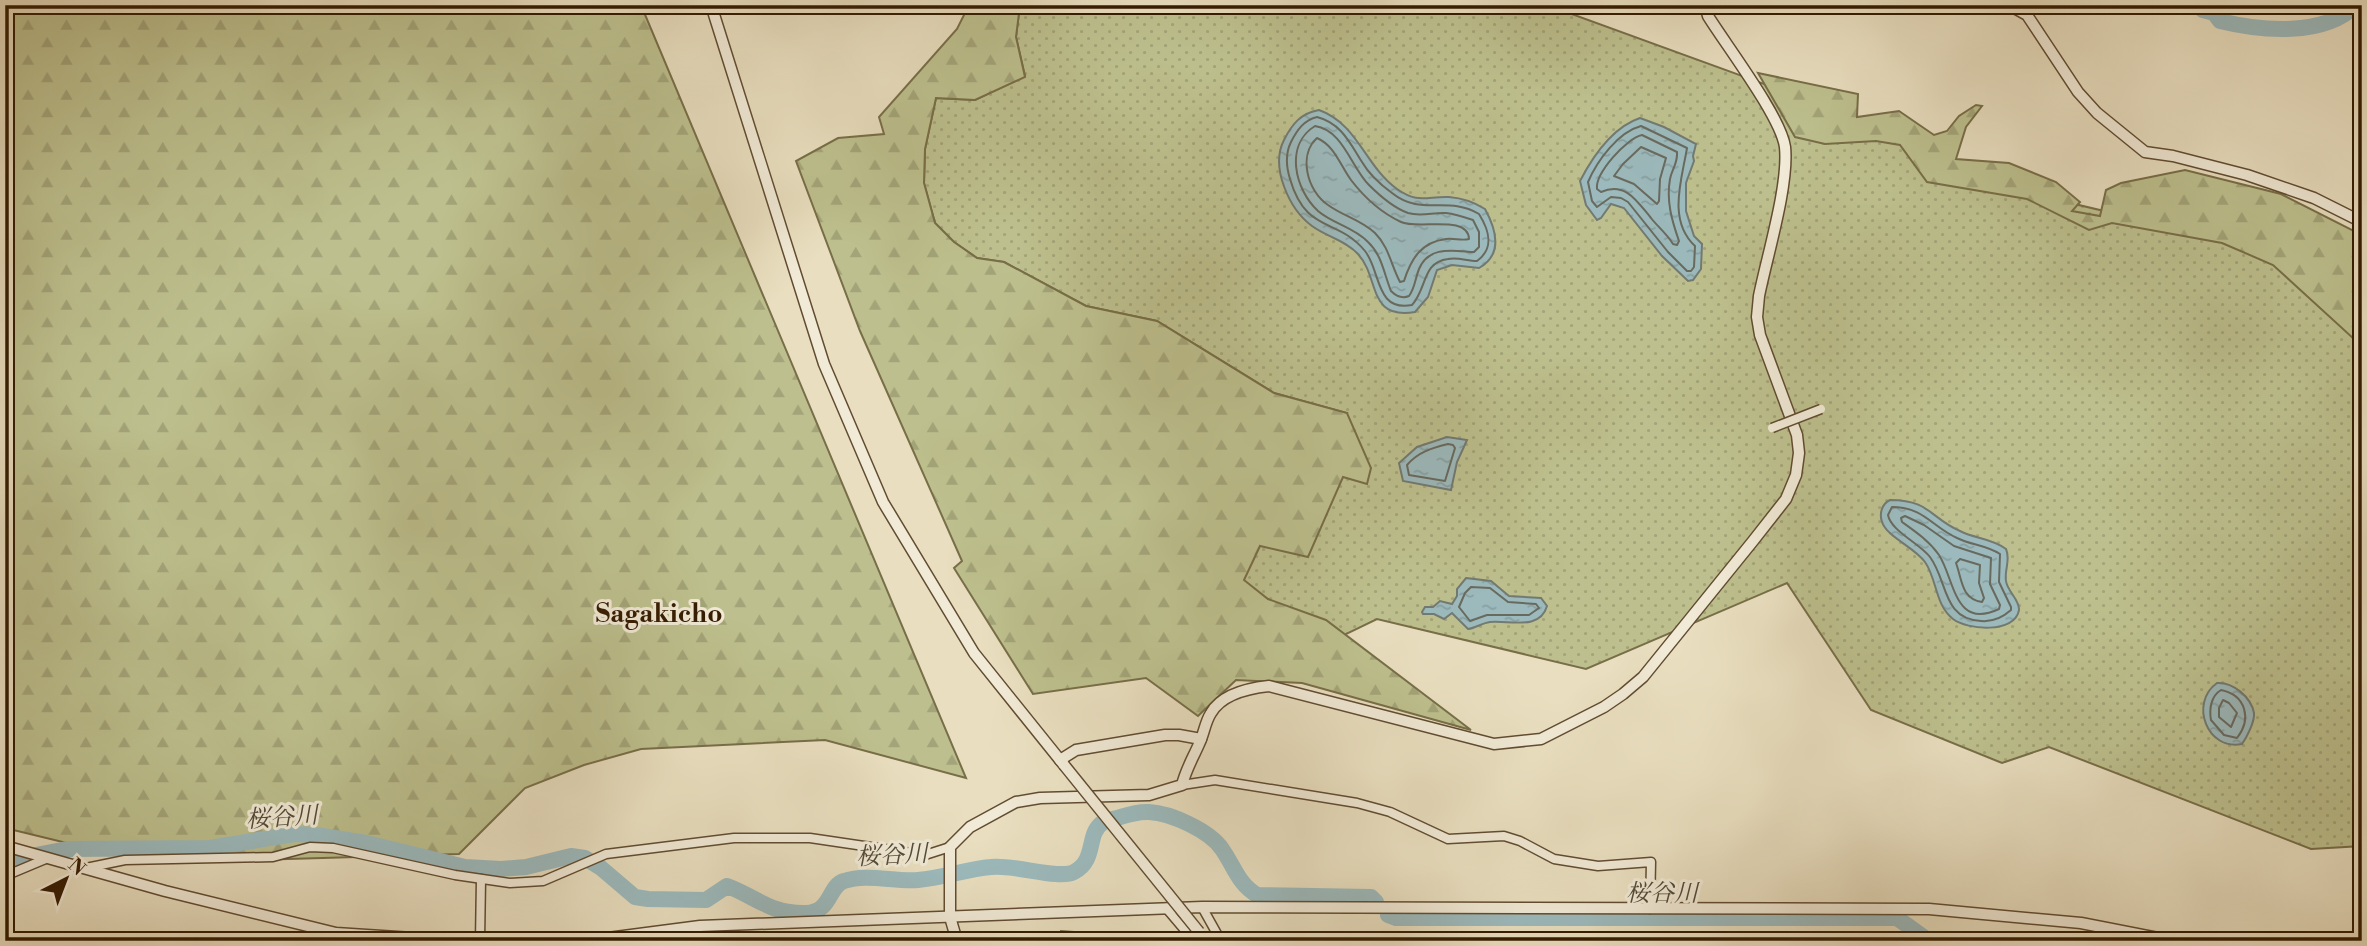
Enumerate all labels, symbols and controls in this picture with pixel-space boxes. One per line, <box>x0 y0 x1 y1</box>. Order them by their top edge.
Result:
district label: Sagakicho <box>595 598 723 630</box>
water label: 桜谷川 <box>245 800 322 835</box>
water label: 桜谷川 <box>855 839 932 873</box>
north arrow <box>32 844 102 914</box>
text: N <box>63 853 90 881</box>
water label: 桜谷川 <box>1626 879 1701 909</box>

